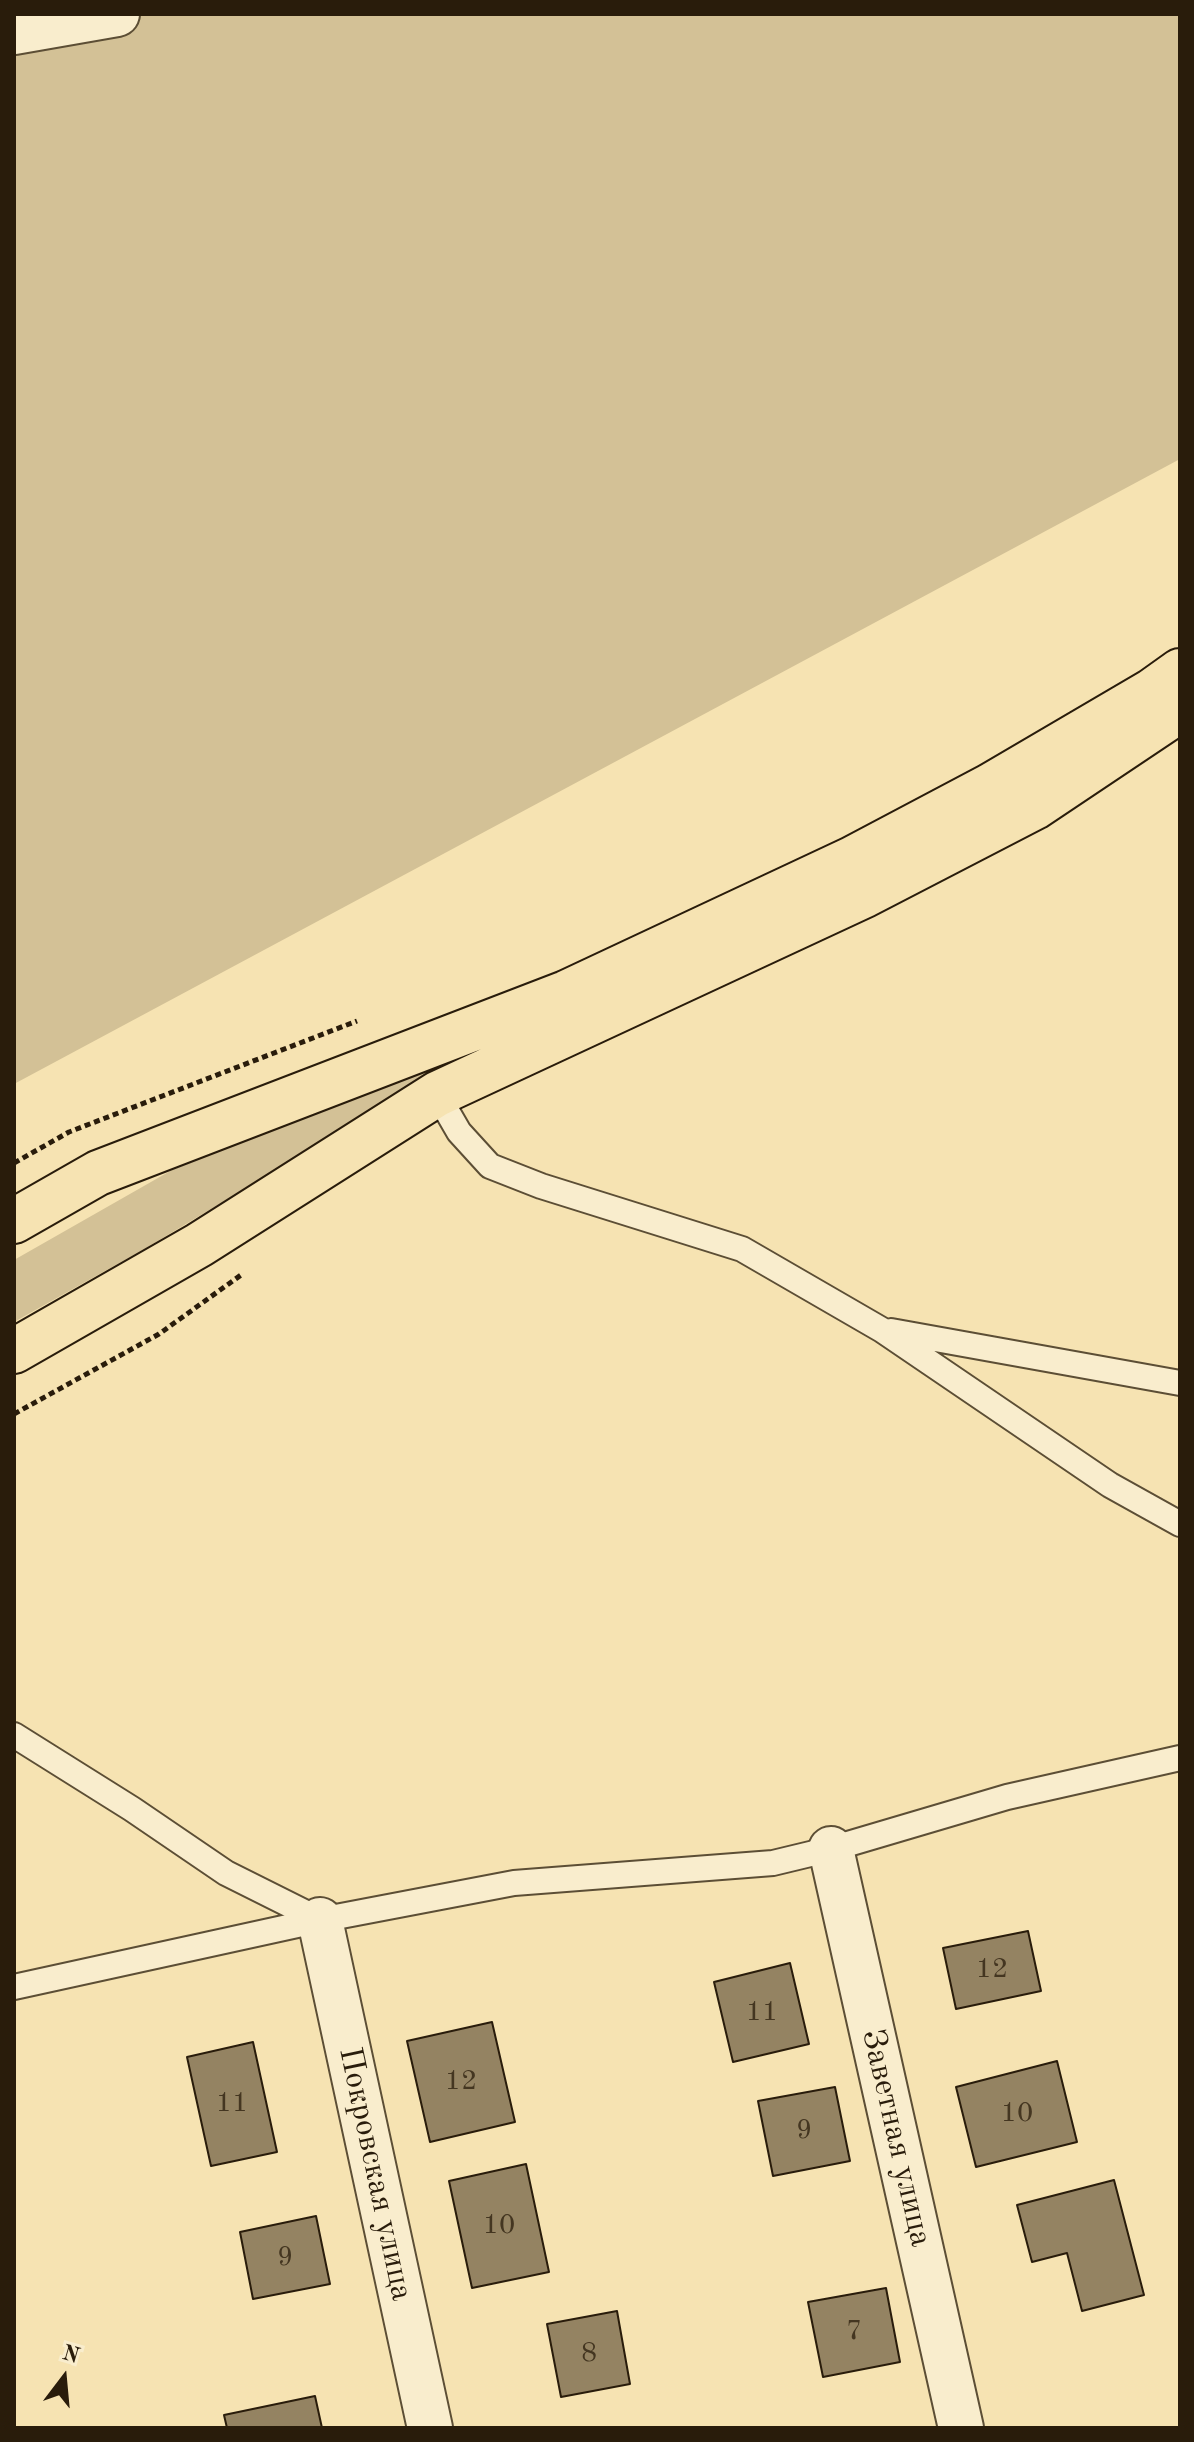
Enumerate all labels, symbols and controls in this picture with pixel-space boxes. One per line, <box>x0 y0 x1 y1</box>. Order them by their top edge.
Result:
house number: 12 <box>976 1953 1008 1987</box>
house number: 11 <box>746 1996 778 2030</box>
street label: Заветная улица <box>852 2026 940 2250</box>
street label: Покровская улица <box>329 2044 421 2304</box>
house number: 12 <box>445 2065 477 2099</box>
house number: 11 <box>216 2087 248 2121</box>
house number: 10 <box>1001 2097 1033 2131</box>
house number: 9 <box>796 2114 812 2148</box>
house number: 10 <box>483 2209 515 2243</box>
house number: 9 <box>277 2241 293 2275</box>
house number: 7 <box>846 2315 862 2349</box>
house number: 8 <box>581 2337 597 2371</box>
north arrow <box>24 2338 104 2418</box>
text: N <box>60 2342 82 2368</box>

